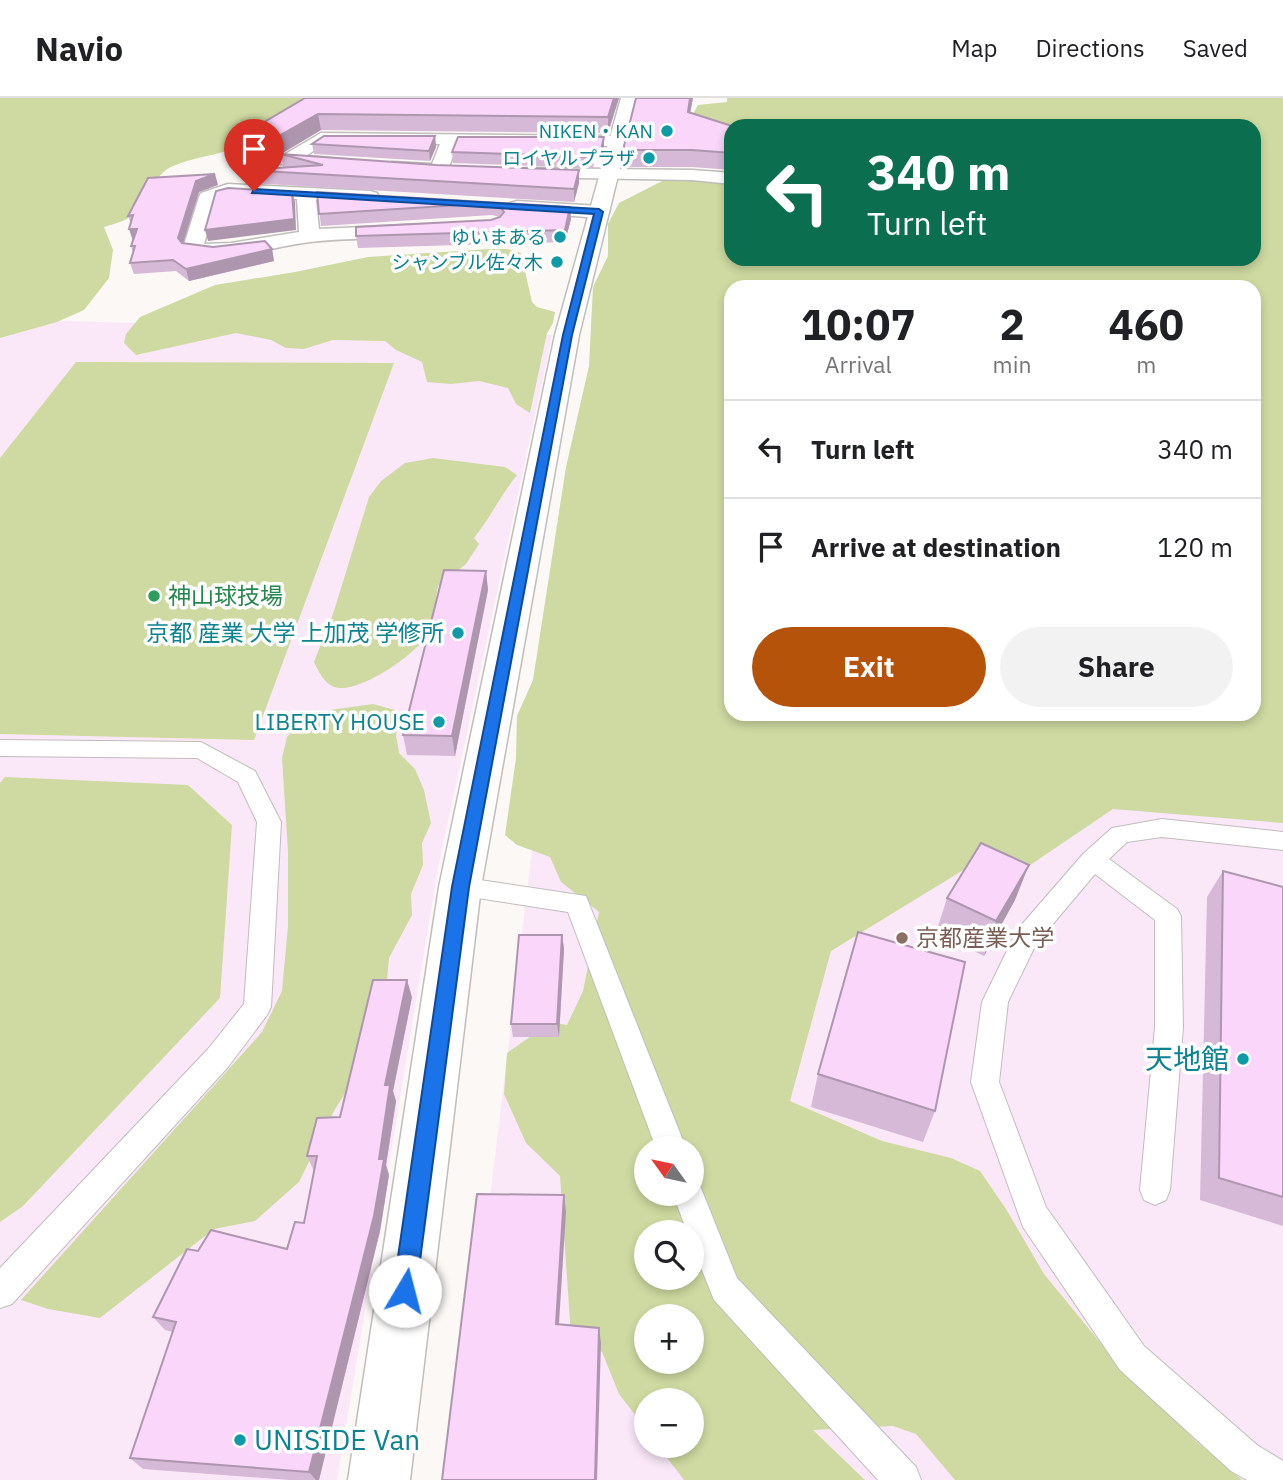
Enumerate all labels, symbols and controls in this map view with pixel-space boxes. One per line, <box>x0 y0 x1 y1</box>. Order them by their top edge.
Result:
text: Navio <box>35 27 123 70</box>
text: Map <box>951 32 997 64</box>
text: Directions <box>1035 32 1145 64</box>
text: Saved <box>1183 32 1248 64</box>
pin <box>224 119 284 191</box>
place label: NIKEN・KAN <box>539 119 653 143</box>
marker: NIKEN・KAN <box>659 123 675 139</box>
icon: arrive <box>235 130 273 168</box>
text: 340 m <box>867 140 1011 203</box>
place label: ロイヤルプラザ <box>503 146 635 170</box>
icon: left <box>752 147 843 238</box>
marker: ロイヤルプラザ <box>641 150 657 166</box>
text: Turn left <box>867 202 987 244</box>
place label: ゆいまある <box>451 225 546 249</box>
marker: ゆいまある <box>552 229 568 245</box>
place label: シャンブル佐々木 <box>392 250 543 274</box>
marker: シャンブル佐々木 <box>549 254 565 270</box>
text: 10:07 <box>801 297 916 352</box>
text: 2 <box>999 297 1025 352</box>
text: 460 <box>1108 297 1184 352</box>
text: Arrival <box>825 349 892 379</box>
text: min <box>993 349 1031 379</box>
text: m <box>1136 349 1156 379</box>
icon: left <box>752 430 790 468</box>
text: Turn left <box>811 432 914 466</box>
text: 340 m <box>1157 432 1233 466</box>
icon: arrive <box>752 528 790 566</box>
text: Arrive at destination <box>811 530 1061 564</box>
text: 120 m <box>1157 530 1233 564</box>
place label: 神山球技場 <box>168 580 283 610</box>
marker: 神山球技場 <box>146 588 162 604</box>
place label: 京都 産業 大学 上加茂 学修所 <box>146 617 444 647</box>
marker: 京都 産業 大学 上加茂 学修所 <box>450 625 466 641</box>
button: Exit <box>752 627 986 707</box>
button: Share <box>1000 627 1233 707</box>
place label: LIBERTY HOUSE <box>254 706 425 736</box>
marker: LIBERTY HOUSE <box>431 714 447 730</box>
place label: 京都産業大学 <box>916 922 1054 952</box>
marker: 京都産業大学 <box>894 930 910 946</box>
place label: 天地館 <box>1145 1040 1229 1077</box>
marker: 天地館 <box>1235 1051 1251 1067</box>
north arrow <box>634 1136 704 1206</box>
map controls <box>634 1136 704 1458</box>
button: search <box>634 1220 704 1290</box>
position arrow <box>368 1254 442 1328</box>
button: + <box>634 1304 704 1374</box>
button: − <box>634 1388 704 1458</box>
place label: UNISIDE Van <box>254 1421 420 1458</box>
marker: UNISIDE Van <box>232 1432 248 1448</box>

